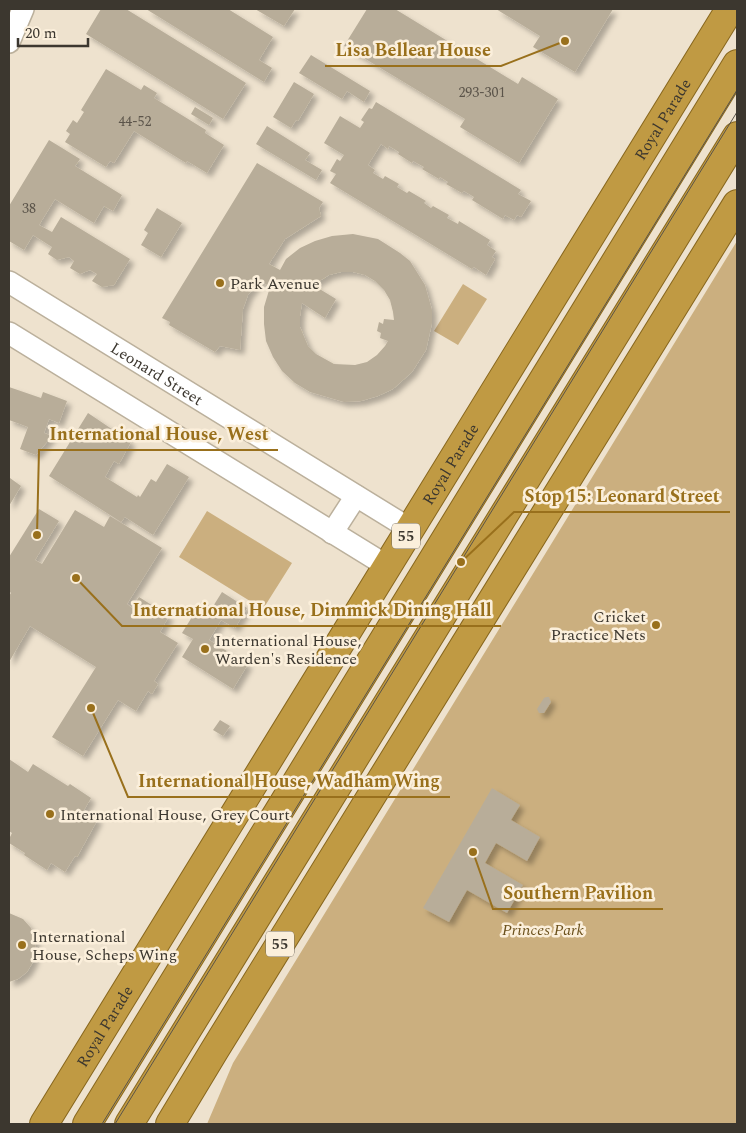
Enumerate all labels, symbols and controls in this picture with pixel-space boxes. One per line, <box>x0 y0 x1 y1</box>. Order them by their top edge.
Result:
scale bar <box>18 15 88 47</box>
text: 20 m <box>25 22 57 45</box>
callout: Lisa Bellear House <box>325 33 501 66</box>
text: Lisa Bellear House <box>335 37 491 64</box>
street label: Royal Parade <box>629 74 698 165</box>
house number: 293-301 <box>458 82 506 103</box>
house number: 44-52 <box>118 111 152 132</box>
house number: 38 <box>22 198 36 219</box>
place label: Park Avenue <box>230 272 320 296</box>
marker: Park Avenue <box>214 277 226 289</box>
street label: Leonard Street <box>106 336 208 412</box>
callout: International House, West <box>39 417 278 450</box>
street label: Royal Parade <box>417 419 485 510</box>
text: International House, West <box>49 421 269 448</box>
callout: Stop 15: Leonard Street <box>514 479 730 512</box>
text: Stop 15: Leonard Street <box>524 483 720 510</box>
road number: 55 <box>392 524 420 548</box>
callout: International House, Dimmick Dining Hall <box>122 593 501 626</box>
text: International House, Dimmick Dining Hall <box>132 597 492 624</box>
place label: Cricket Practice Nets <box>551 605 646 647</box>
marker: Cricket Practice Nets <box>650 619 662 631</box>
place label: International House, Warden's Residence <box>215 629 362 671</box>
marker: International House, Warden's Residence <box>199 643 211 655</box>
callout: International House, Wadham Wing <box>128 764 450 797</box>
text: International House, Wadham Wing <box>138 768 440 795</box>
place label: International House, Grey Court <box>60 803 290 827</box>
marker: International House, Grey Court <box>44 808 56 820</box>
callout: Southern Pavilion <box>493 876 663 909</box>
text: Southern Pavilion <box>503 880 653 907</box>
park label: Princes Park <box>502 918 585 942</box>
place label: International House, Scheps Wing <box>32 925 177 967</box>
road number: 55 <box>266 932 294 956</box>
marker: International House, Scheps Wing <box>16 939 28 951</box>
street label: Royal Parade <box>71 981 139 1072</box>

